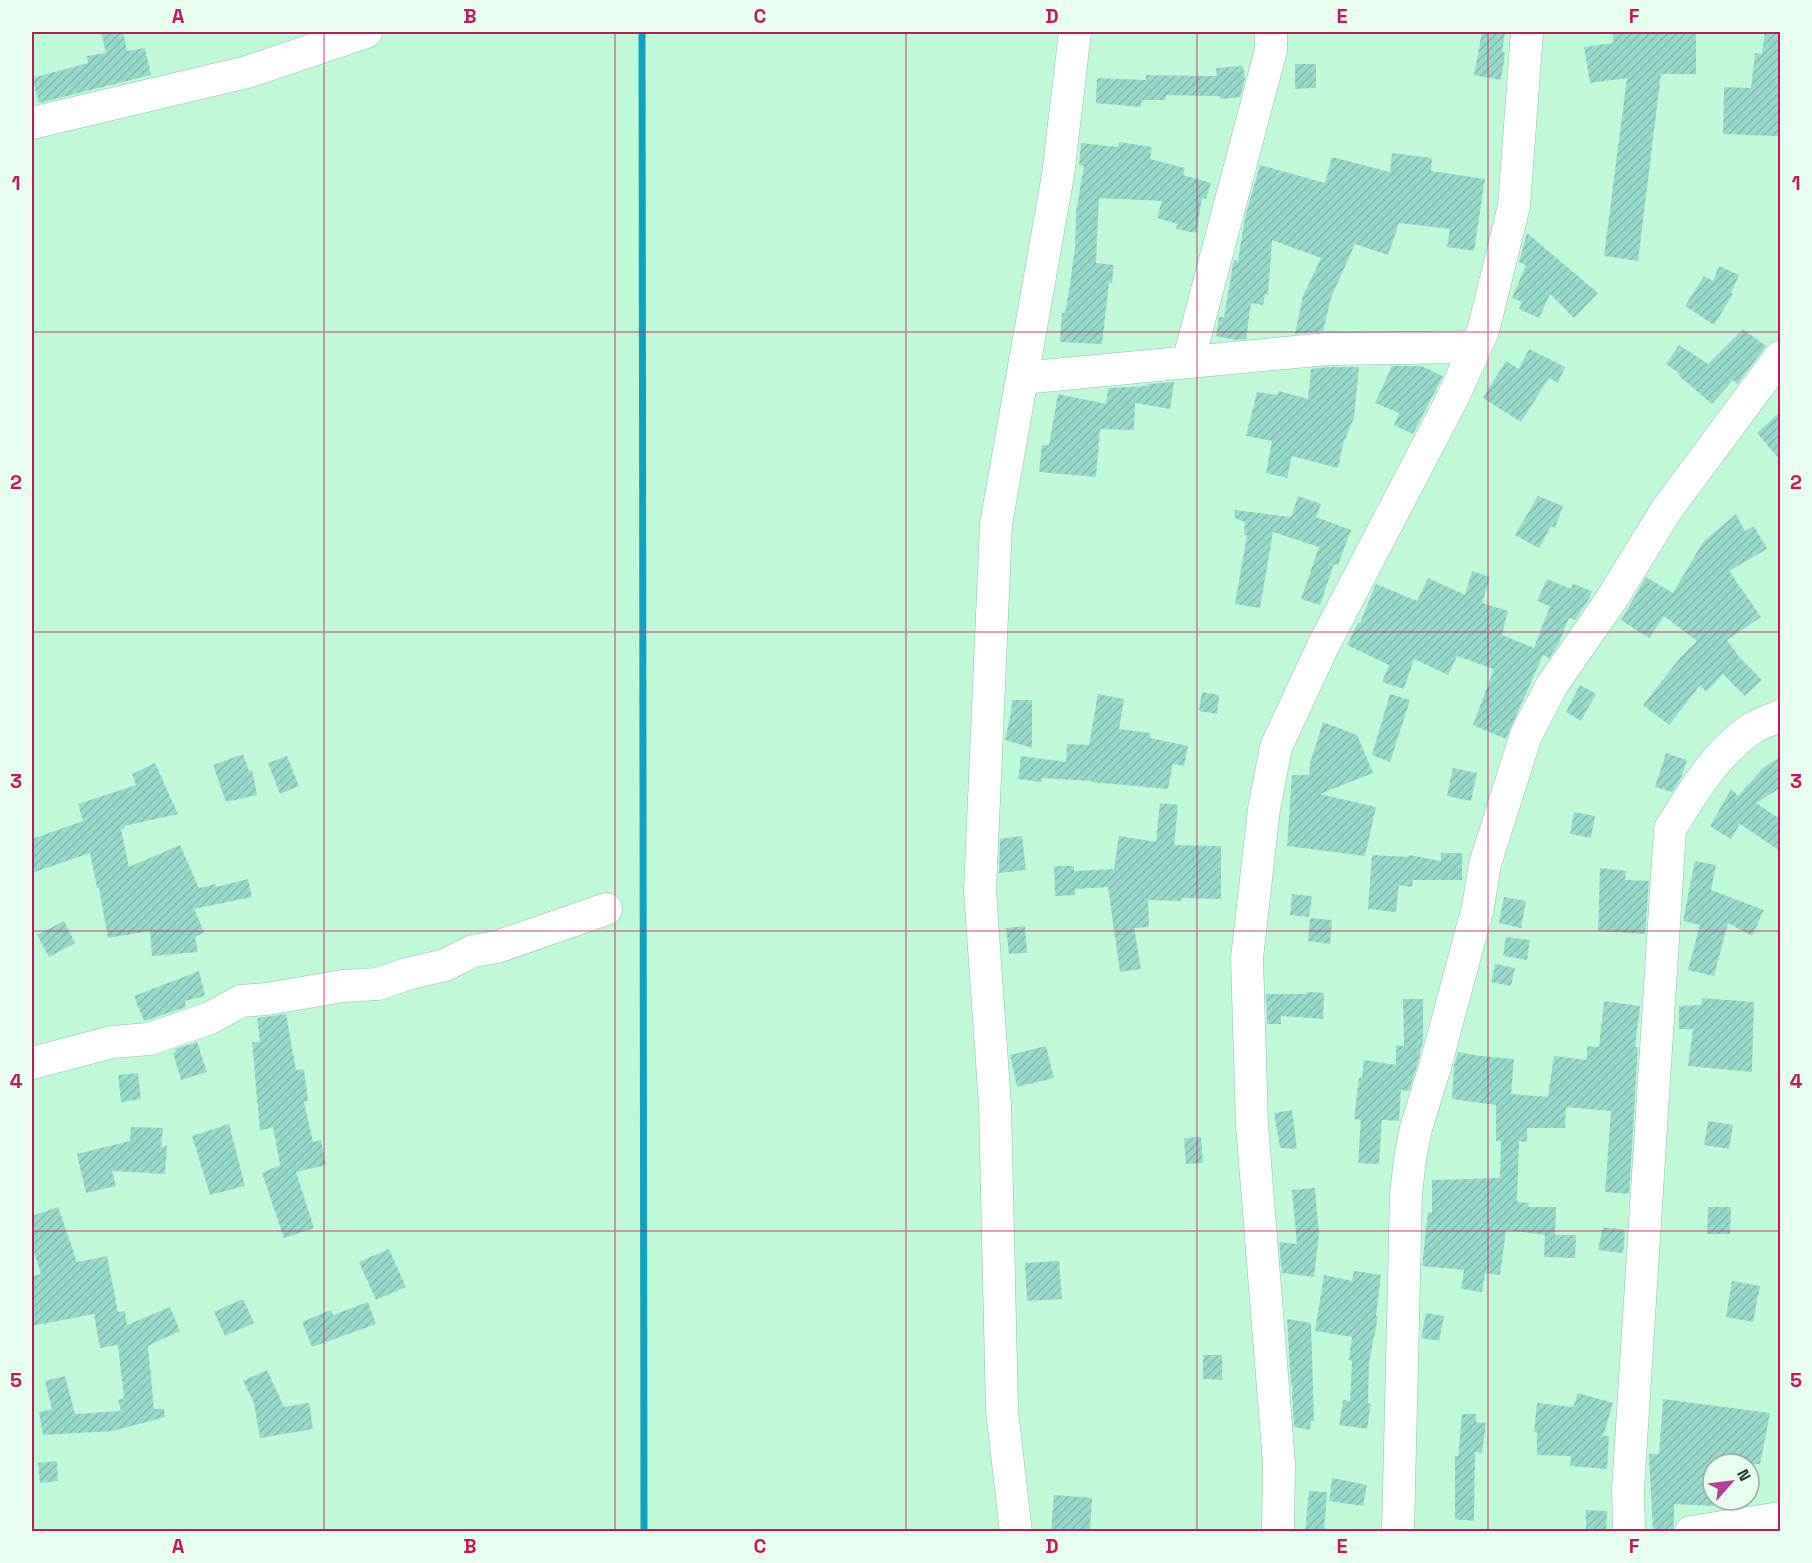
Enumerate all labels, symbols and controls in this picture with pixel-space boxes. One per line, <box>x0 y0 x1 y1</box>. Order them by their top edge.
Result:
text: A <box>172 3 185 29</box>
text: B <box>463 3 477 29</box>
text: C <box>754 3 767 29</box>
text: D <box>1045 3 1059 29</box>
text: E <box>1336 3 1348 29</box>
text: F <box>1629 3 1640 29</box>
text: 1 <box>11 170 21 196</box>
text: 1 <box>1791 170 1801 196</box>
text: 2 <box>10 469 22 495</box>
text: 2 <box>1790 469 1802 495</box>
text: 3 <box>10 768 22 794</box>
text: 3 <box>1790 768 1802 794</box>
text: 4 <box>10 1068 23 1094</box>
text: 4 <box>1790 1068 1803 1094</box>
text: 5 <box>10 1367 22 1393</box>
text: 5 <box>1790 1367 1802 1393</box>
north arrow <box>1701 1452 1761 1512</box>
text: N <box>1732 1466 1756 1485</box>
text: A <box>172 1533 185 1559</box>
text: B <box>463 1533 477 1559</box>
text: C <box>754 1533 767 1559</box>
text: D <box>1045 1533 1059 1559</box>
text: E <box>1336 1533 1348 1559</box>
text: F <box>1629 1533 1640 1559</box>

